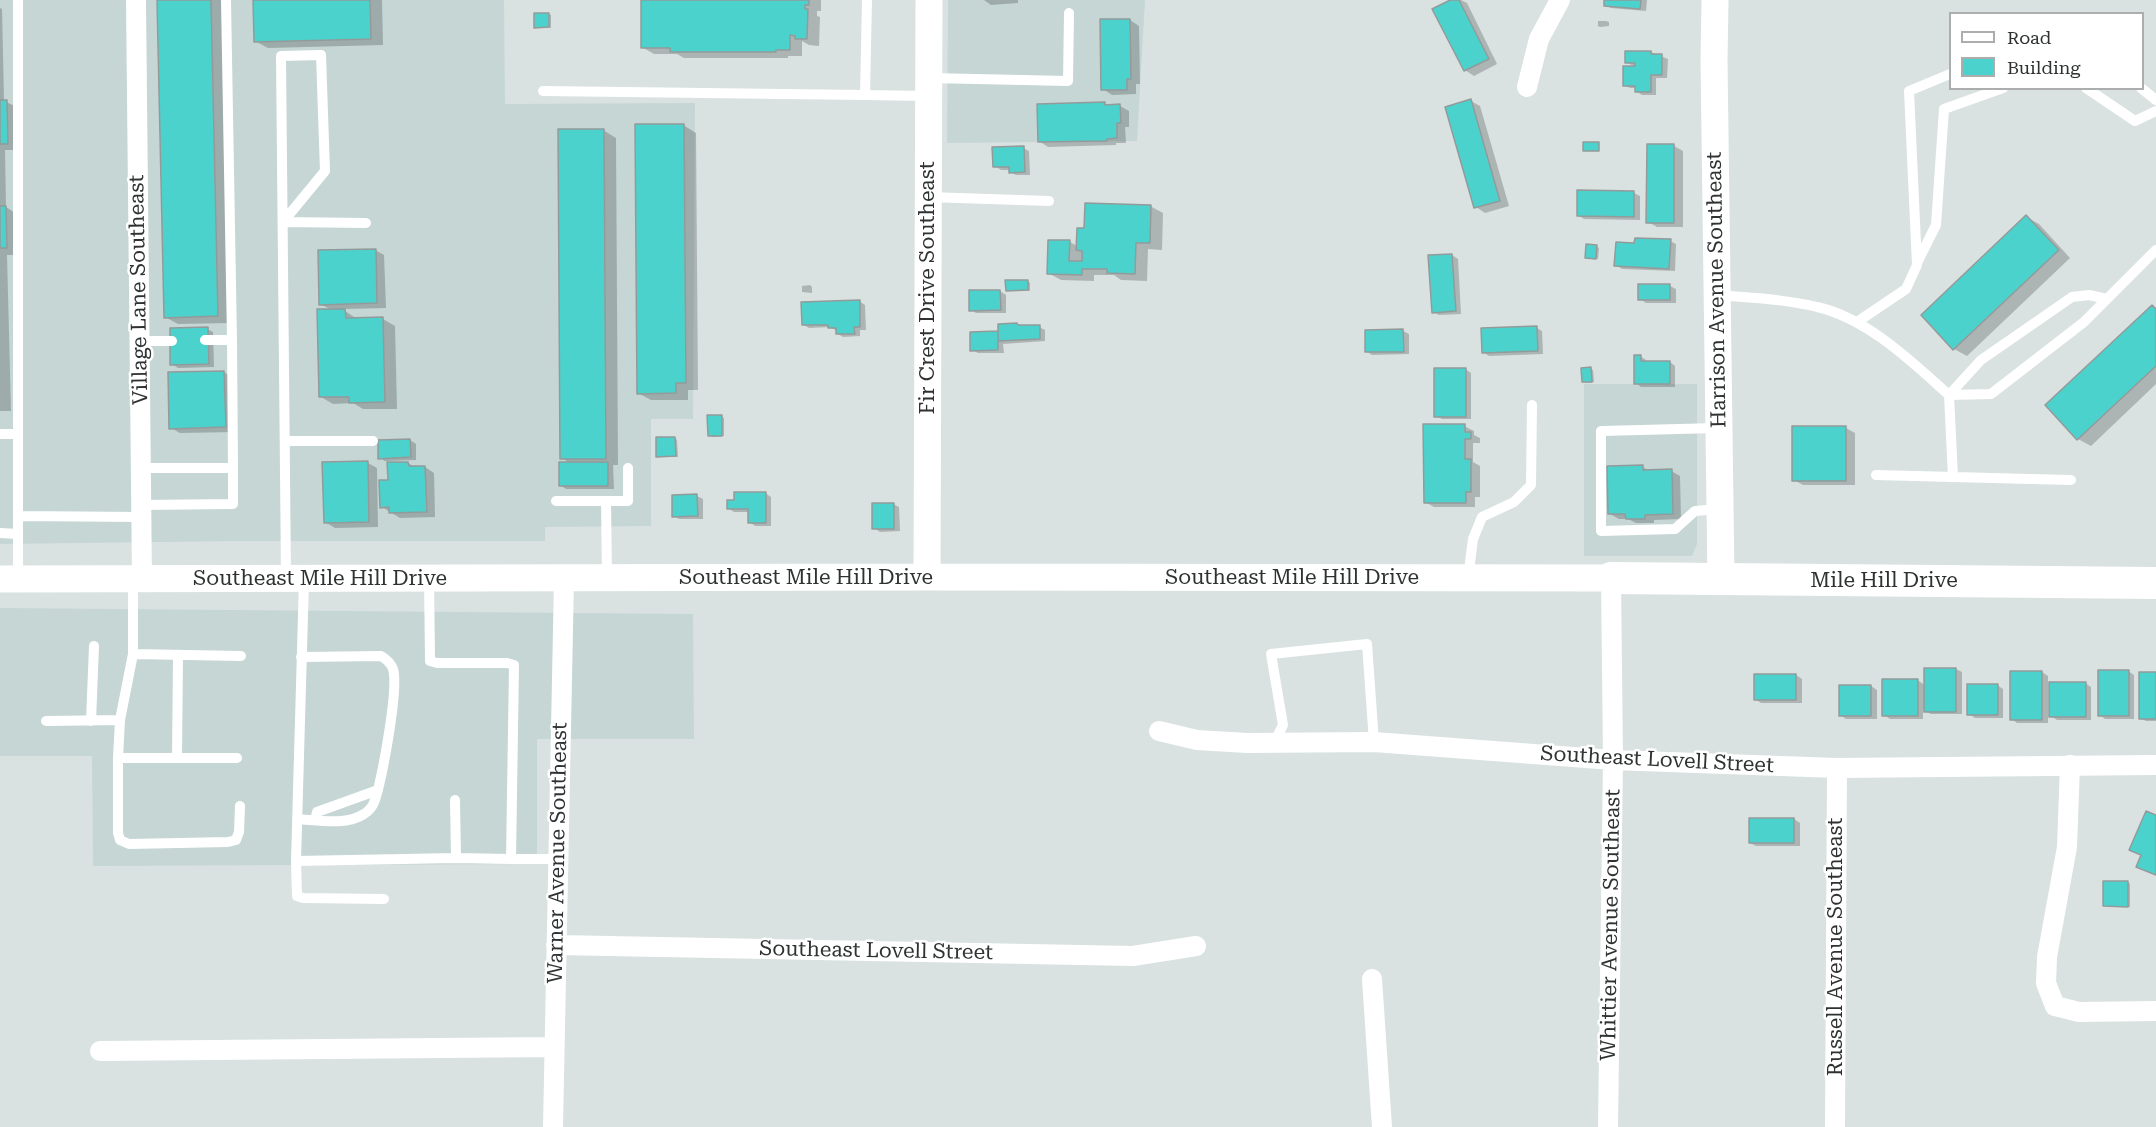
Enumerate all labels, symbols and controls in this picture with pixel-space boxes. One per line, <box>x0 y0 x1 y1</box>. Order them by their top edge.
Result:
legend <box>1949 12 2144 90</box>
text: Road <box>2007 27 2051 48</box>
text: Building <box>2007 57 2081 78</box>
street label: Harrison Avenue Southeast <box>1702 152 1732 428</box>
street label: Fir Crest Drive Southeast <box>915 161 941 415</box>
street label: Village Lane Southeast <box>124 175 154 405</box>
street label: Southeast Mile Hill Drive <box>679 565 933 591</box>
street label: Southeast Mile Hill Drive <box>1165 565 1419 591</box>
street label: Southeast Mile Hill Drive <box>193 566 447 592</box>
street label: Mile Hill Drive <box>1810 568 1958 594</box>
street label: Warner Avenue Southeast <box>543 722 573 984</box>
street label: Southeast Lovell Street <box>1540 741 1774 779</box>
street label: Whittier Avenue Southeast <box>1596 789 1626 1061</box>
street label: Russell Avenue Southeast <box>1823 818 1849 1076</box>
street label: Southeast Lovell Street <box>759 936 993 966</box>

